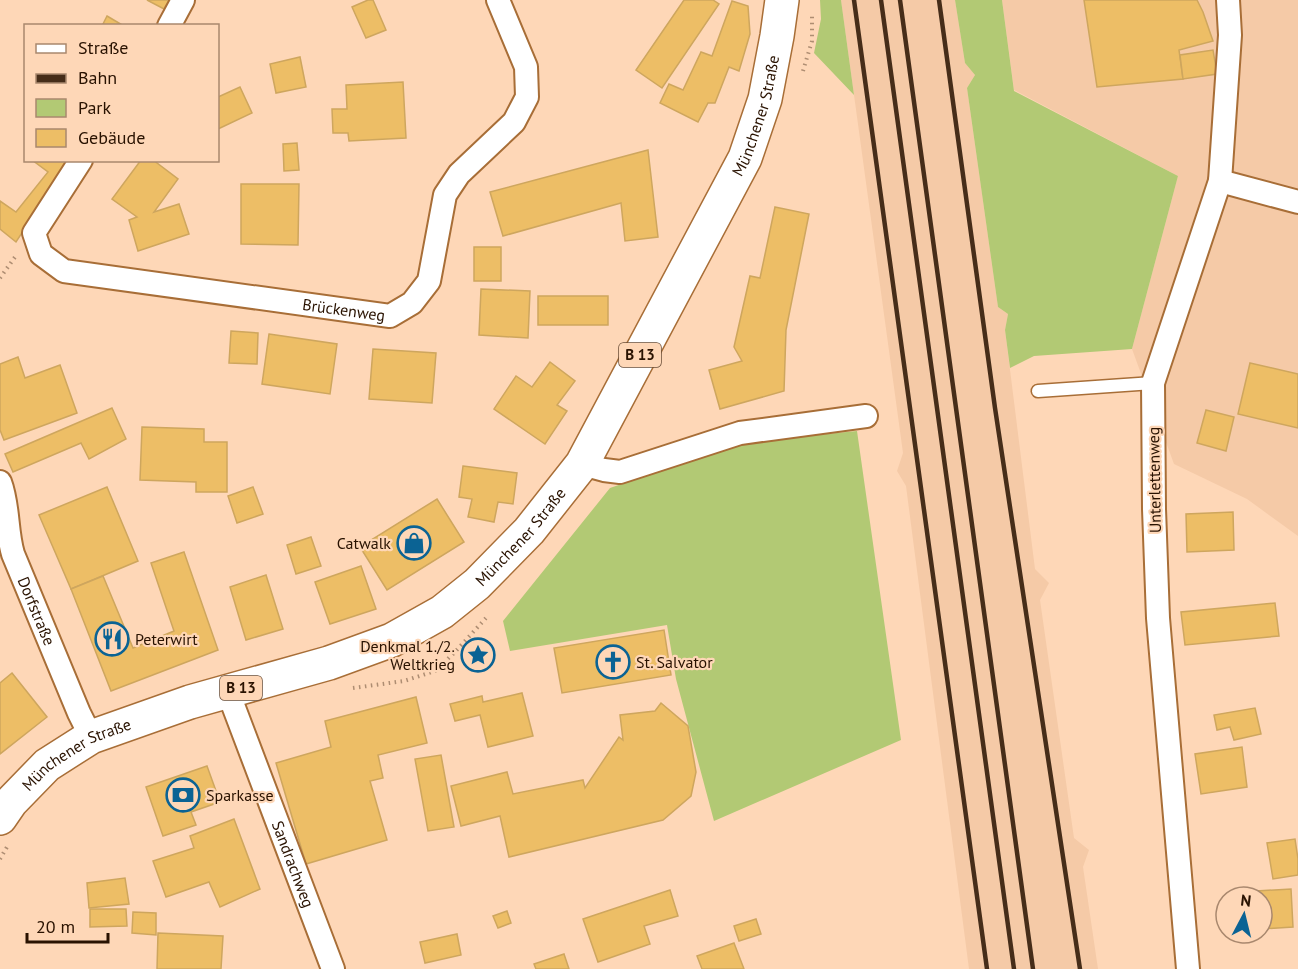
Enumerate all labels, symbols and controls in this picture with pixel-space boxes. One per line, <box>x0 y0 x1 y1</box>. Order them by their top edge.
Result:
legend <box>24 24 219 162</box>
text: Straße <box>78 36 129 59</box>
street label: Münchener Straße <box>727 53 783 179</box>
text: Bahn <box>78 66 117 89</box>
text: Park <box>78 96 111 119</box>
text: Gebäude <box>78 126 145 149</box>
street label: Brückenweg <box>301 294 386 325</box>
road number: B 13 <box>619 343 661 367</box>
street label: Unterlettenweg <box>1143 427 1165 533</box>
street label: Münchener Straße <box>471 483 570 590</box>
shop icon: Catwalk <box>396 525 432 561</box>
place label: Catwalk <box>337 533 391 553</box>
street label: Dorfstraße <box>13 574 60 648</box>
restaurant icon: Peterwirt <box>94 621 130 657</box>
place label: Peterwirt <box>135 629 198 649</box>
place label: Denkmal 1./2. Weltkrieg <box>360 636 455 674</box>
place icon: Denkmal 1./2. Weltkrieg <box>460 637 496 673</box>
church icon: St. Salvator <box>595 644 631 680</box>
place label: St. Salvator <box>636 652 713 672</box>
road number: B 13 <box>220 676 262 700</box>
street label: Münchener Straße <box>18 714 134 795</box>
bank icon: Sparkasse <box>165 777 201 813</box>
place label: Sparkasse <box>206 785 274 805</box>
street label: Sandrachweg <box>268 818 319 910</box>
north arrow <box>1214 885 1274 945</box>
text: N <box>1239 890 1252 911</box>
scale bar <box>27 906 108 944</box>
text: 20 m <box>36 915 75 938</box>

